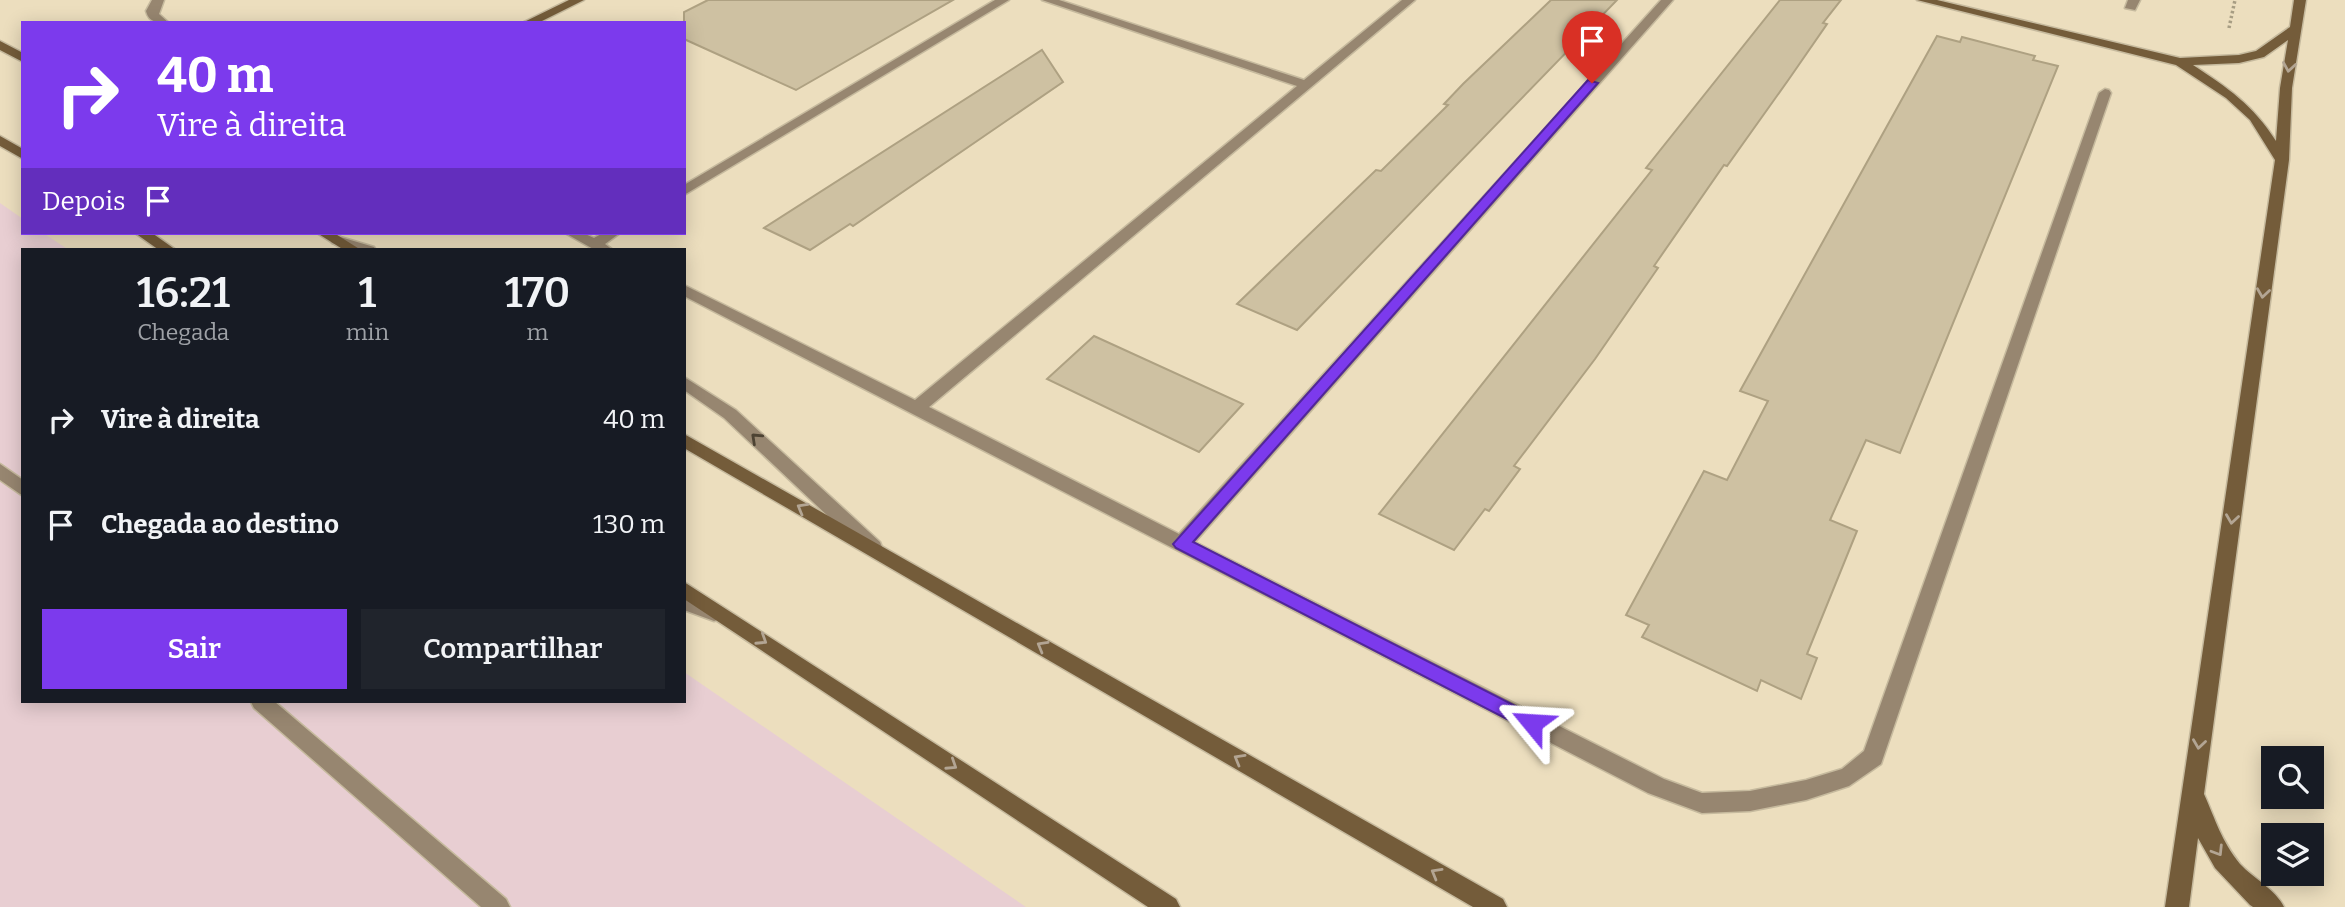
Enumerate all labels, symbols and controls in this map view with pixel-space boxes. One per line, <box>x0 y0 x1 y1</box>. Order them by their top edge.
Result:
pin <box>1562 11 1622 83</box>
icon: arrive <box>1573 22 1611 60</box>
text: 40 m <box>157 46 274 105</box>
icon: right <box>42 49 133 140</box>
one-way arrow <box>2282 62 2297 73</box>
text: Vire à direita <box>157 106 346 144</box>
icon: arrive <box>139 182 177 220</box>
text: Depois <box>42 186 125 217</box>
text: 16:21 <box>137 268 230 318</box>
text: 1 <box>358 268 376 318</box>
text: 170 <box>505 268 570 318</box>
one-way arrow <box>2256 287 2271 299</box>
text: Chegada <box>137 318 229 346</box>
text: min <box>346 318 389 346</box>
text: m <box>527 318 548 346</box>
icon: right <box>42 401 80 439</box>
text: Vire à direita <box>101 404 260 435</box>
text: 40 m <box>603 404 665 435</box>
one-way arrow <box>751 434 764 447</box>
one-way arrow <box>797 503 809 516</box>
icon: arrive <box>42 506 80 544</box>
text: Chegada ao destino <box>101 509 339 540</box>
text: 130 m <box>593 509 665 540</box>
one-way arrow <box>2224 513 2239 524</box>
button: Sair <box>42 609 347 689</box>
button: Compartilhar <box>361 609 665 689</box>
one-way arrow <box>754 632 767 645</box>
one-way arrow <box>1036 641 1049 654</box>
position arrow <box>1495 686 1569 760</box>
one-way arrow <box>2192 738 2207 750</box>
map controls <box>2261 746 2324 886</box>
button: search <box>2261 746 2324 809</box>
one-way arrow <box>1233 754 1246 767</box>
one-way arrow <box>944 757 957 770</box>
button: layers <box>2261 823 2324 886</box>
one-way arrow <box>2209 844 2222 857</box>
one-way arrow <box>1431 868 1443 881</box>

